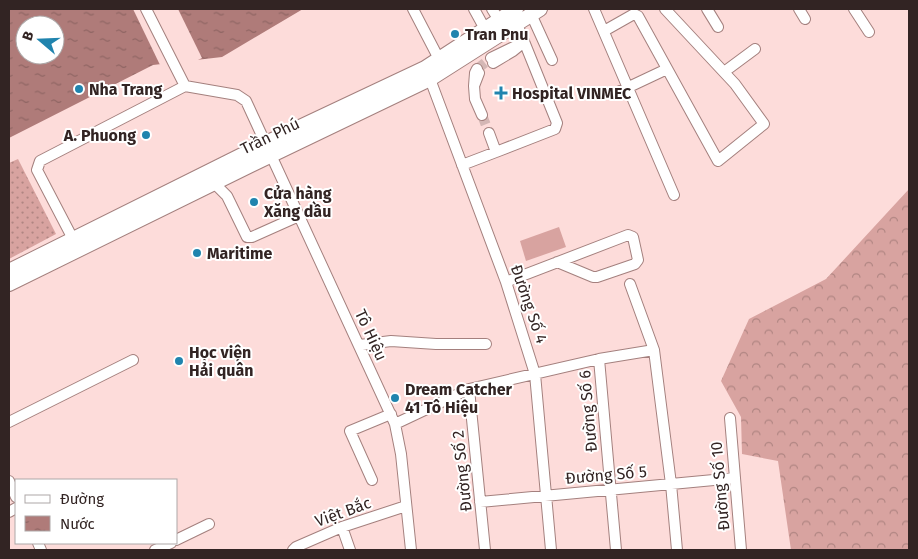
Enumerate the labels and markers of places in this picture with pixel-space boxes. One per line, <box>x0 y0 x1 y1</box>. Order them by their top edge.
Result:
place label: Tran Pnu <box>465 25 528 44</box>
marker: Tran Pnu <box>449 28 461 40</box>
place label: Nha Trang <box>89 80 162 99</box>
marker: Nha Trang <box>73 83 85 95</box>
place label: Hospital VINMEC <box>512 84 632 103</box>
marker: Hospital VINMEC <box>494 86 508 100</box>
place label: A. Phuong <box>63 126 136 145</box>
marker: A. Phuong <box>140 129 152 141</box>
place label: Cửa hàng Xăng dầu <box>263 184 332 221</box>
marker: Cửa hàng Xăng dầu <box>248 196 260 208</box>
place label: Maritime <box>207 244 272 263</box>
marker: Maritime <box>191 247 203 259</box>
place label: Học viện Hải quân <box>189 343 253 380</box>
marker: Học viện Hải quân <box>173 355 185 367</box>
place label: Dream Catcher 41 Tô Hiệu <box>405 380 513 417</box>
marker: Dream Catcher 41 Tô Hiệu <box>389 392 401 404</box>

